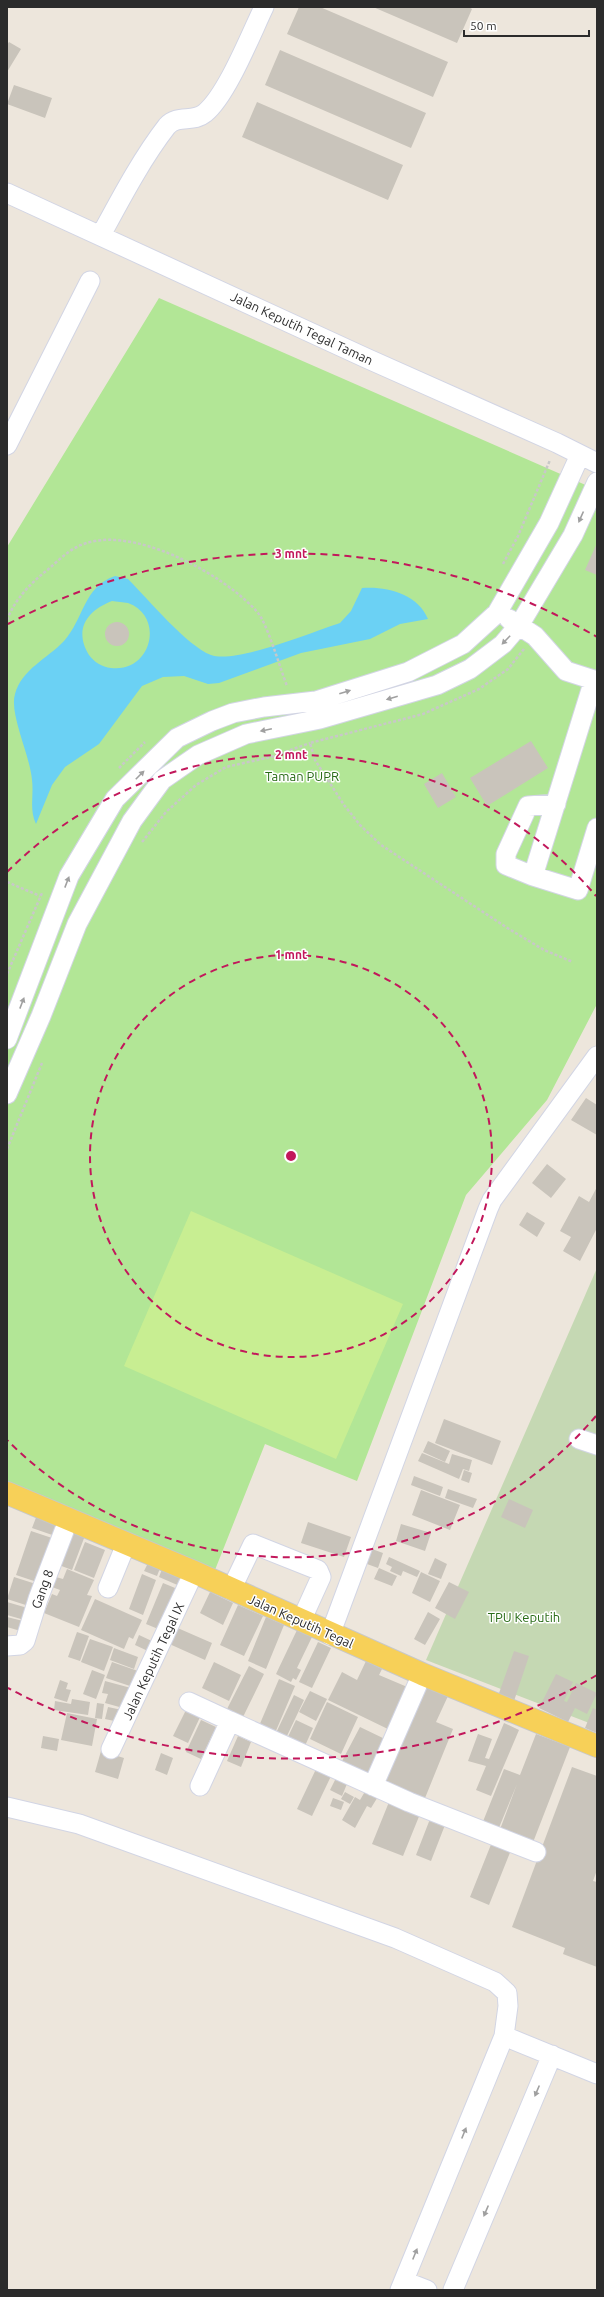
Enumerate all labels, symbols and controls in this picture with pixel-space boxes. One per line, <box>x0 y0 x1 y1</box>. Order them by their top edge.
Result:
scale bar <box>464 12 589 38</box>
text: 50 m <box>470 19 497 32</box>
street label: Jalan Keputih Tegal Taman <box>229 289 375 367</box>
one-way arrow <box>578 512 584 523</box>
text: 3 mnt <box>275 547 307 560</box>
one-way arrow <box>502 635 511 644</box>
one-way arrow <box>339 689 351 695</box>
one-way arrow <box>386 695 398 701</box>
one-way arrow <box>260 727 273 733</box>
text: 2 mnt <box>275 748 307 761</box>
park label: Taman PUPR <box>265 769 339 783</box>
one-way arrow <box>135 770 145 780</box>
one-way arrow <box>65 875 71 887</box>
text: 1 mnt <box>275 948 307 961</box>
one-way arrow <box>19 997 25 1009</box>
centre of rings <box>284 1149 298 1163</box>
street label: Gang 8 <box>28 1568 56 1610</box>
street label: Jalan Keputih Tegal <box>246 1592 356 1651</box>
street label: Jalan Keputih Tegal IX <box>120 1600 186 1722</box>
park label: TPU Keputih <box>488 1610 560 1624</box>
one-way arrow <box>533 2086 539 2098</box>
one-way arrow <box>461 2128 467 2139</box>
one-way arrow <box>483 2205 489 2217</box>
one-way arrow <box>413 2247 419 2259</box>

